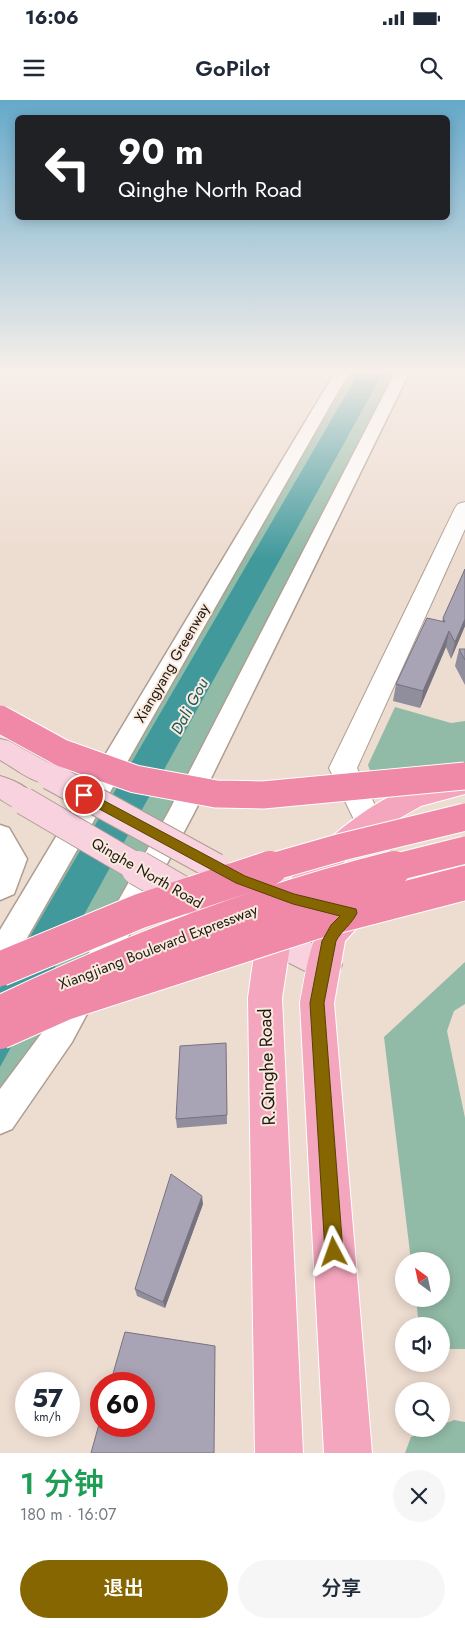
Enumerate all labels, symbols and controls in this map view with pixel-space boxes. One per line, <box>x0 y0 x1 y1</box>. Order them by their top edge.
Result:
text: 16:06 <box>25 4 79 31</box>
text: GoPilot <box>195 52 270 84</box>
icon: menu <box>20 54 48 82</box>
icon: search <box>417 54 445 82</box>
text: 90 m <box>118 127 204 177</box>
icon: left <box>35 135 100 200</box>
text: Qinghe North Road <box>118 173 302 205</box>
street label: Xiangyang Greenway <box>129 599 215 727</box>
water label: Dali Gou <box>165 674 214 738</box>
pin <box>63 774 105 816</box>
icon: arrive <box>70 781 98 809</box>
street label: Qinghe North Road <box>87 832 207 914</box>
street label: Xiangjiang Boulevard Expressway <box>55 899 261 995</box>
street label: R.Qinghe Road <box>252 1008 282 1126</box>
position arrow <box>307 1225 359 1277</box>
north arrow <box>395 1252 450 1308</box>
map controls <box>395 1252 450 1437</box>
button: sound <box>395 1317 450 1372</box>
speed limit sign: 60 <box>90 1372 155 1437</box>
text: 57 <box>32 1380 63 1416</box>
button: search <box>395 1382 450 1437</box>
text: km/h <box>34 1408 61 1426</box>
text: 1 分钟 <box>20 1462 104 1505</box>
button: close <box>393 1470 445 1522</box>
text: 180 m · 16:07 <box>20 1503 116 1526</box>
button: 退出 <box>20 1560 228 1618</box>
button: 分享 <box>238 1560 445 1618</box>

